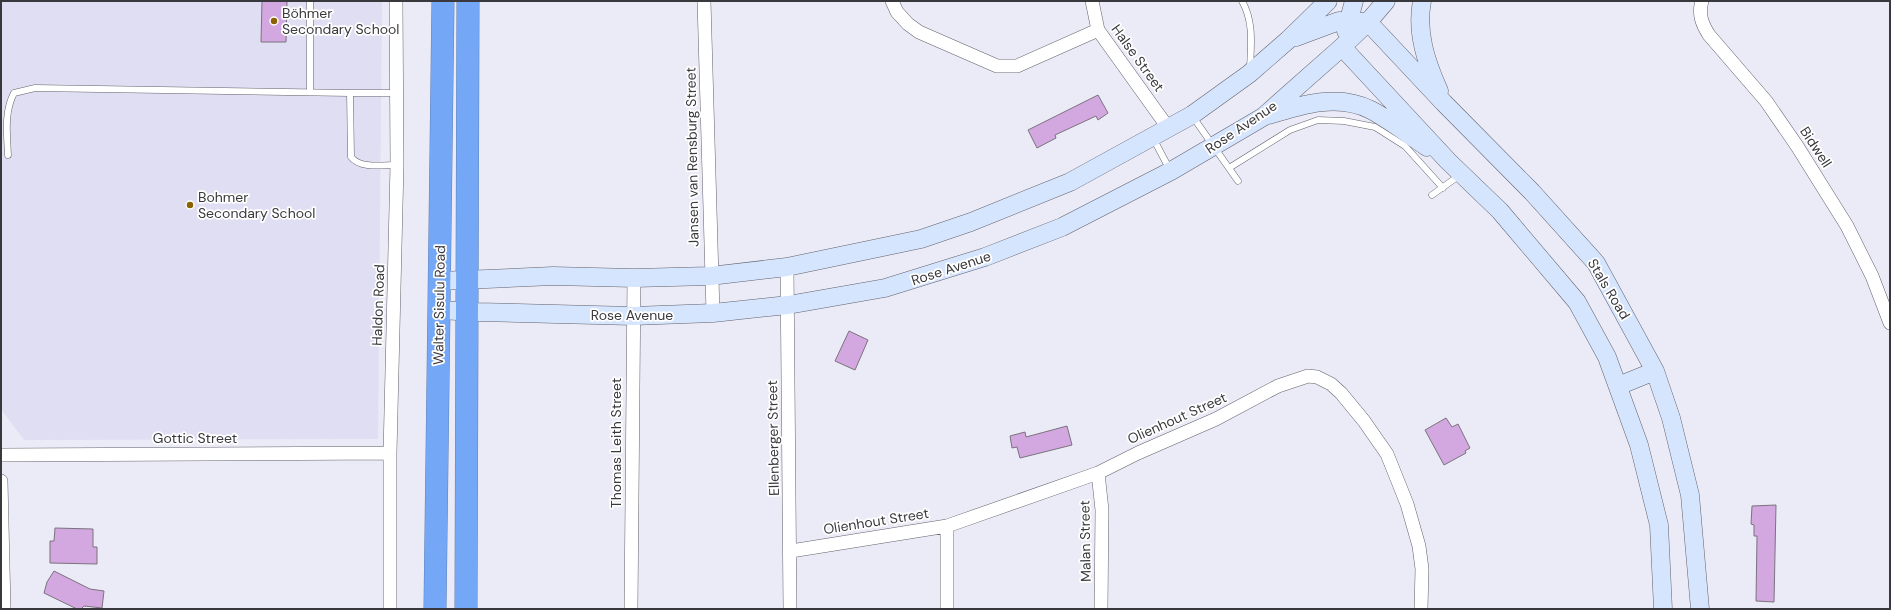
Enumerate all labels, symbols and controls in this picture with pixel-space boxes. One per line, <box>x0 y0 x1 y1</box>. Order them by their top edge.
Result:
place label: Böhmer Secondary School <box>282 4 399 38</box>
marker: Böhmer Secondary School <box>269 16 279 26</box>
street label: Halse Street <box>1108 21 1168 95</box>
street label: Jansen van Rensburg Street <box>681 67 703 247</box>
street label: Rose Avenue <box>1202 96 1280 158</box>
street label: Bidwell <box>1796 123 1836 171</box>
place label: Bohmer Secondary School <box>198 188 315 222</box>
marker: Bohmer Secondary School <box>185 200 195 210</box>
street label: Walter Sisulu Road <box>429 245 449 365</box>
street label: Rose Avenue <box>909 247 993 289</box>
street label: Stals Road <box>1584 255 1634 323</box>
street label: Haldon Road <box>368 264 388 346</box>
street label: Rose Avenue <box>591 306 673 324</box>
street label: Thomas Leith Street <box>607 378 625 508</box>
street label: Ellenberger Street <box>763 380 783 496</box>
street label: Olienhout Street <box>1125 388 1229 448</box>
street label: Gottic Street <box>153 429 237 447</box>
street label: Malan Street <box>1075 500 1095 582</box>
street label: Olienhout Street <box>822 504 930 538</box>

